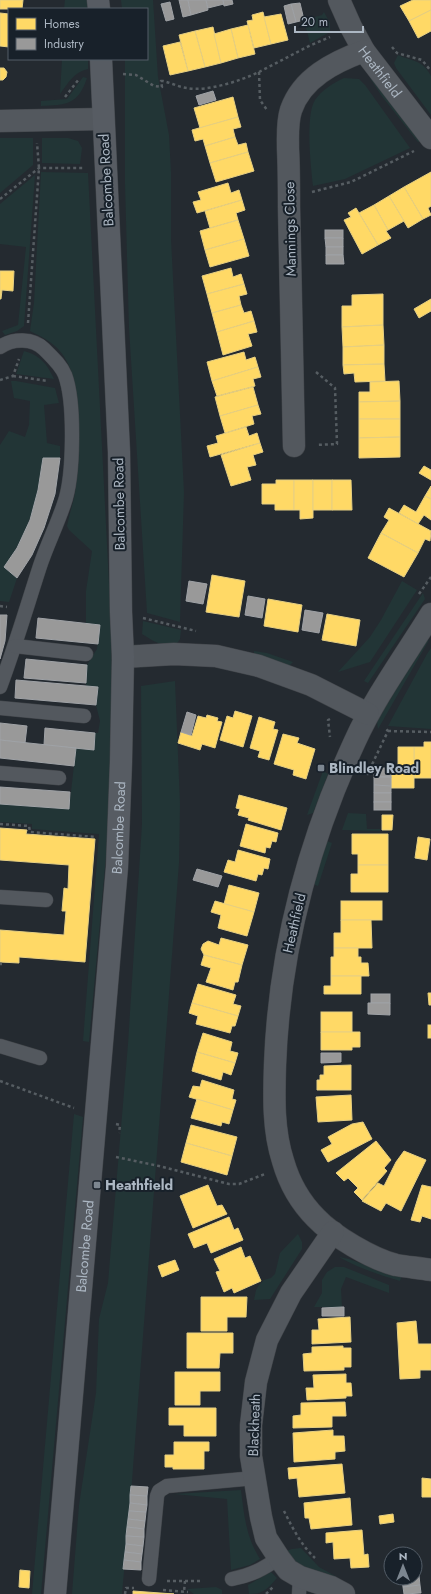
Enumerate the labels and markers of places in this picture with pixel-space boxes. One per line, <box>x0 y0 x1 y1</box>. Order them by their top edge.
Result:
place label: Blindley Road <box>329 758 419 778</box>
marker: Blindley Road <box>316 763 326 773</box>
place label: Heathfield <box>105 1175 173 1195</box>
marker: Heathfield <box>92 1180 102 1190</box>

